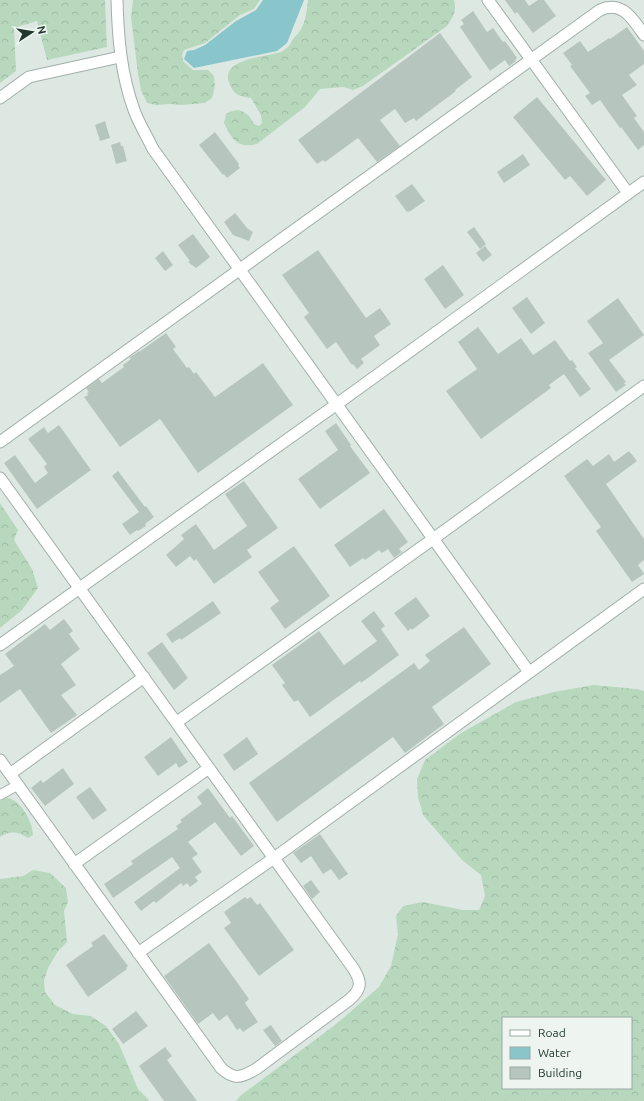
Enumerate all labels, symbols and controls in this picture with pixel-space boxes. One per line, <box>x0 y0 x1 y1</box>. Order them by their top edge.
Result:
north arrow <box>12 12 52 52</box>
text: N <box>35 25 49 35</box>
legend <box>502 1017 632 1089</box>
text: Road <box>538 1026 566 1039</box>
text: Water <box>538 1046 571 1059</box>
text: Building <box>538 1066 582 1079</box>

